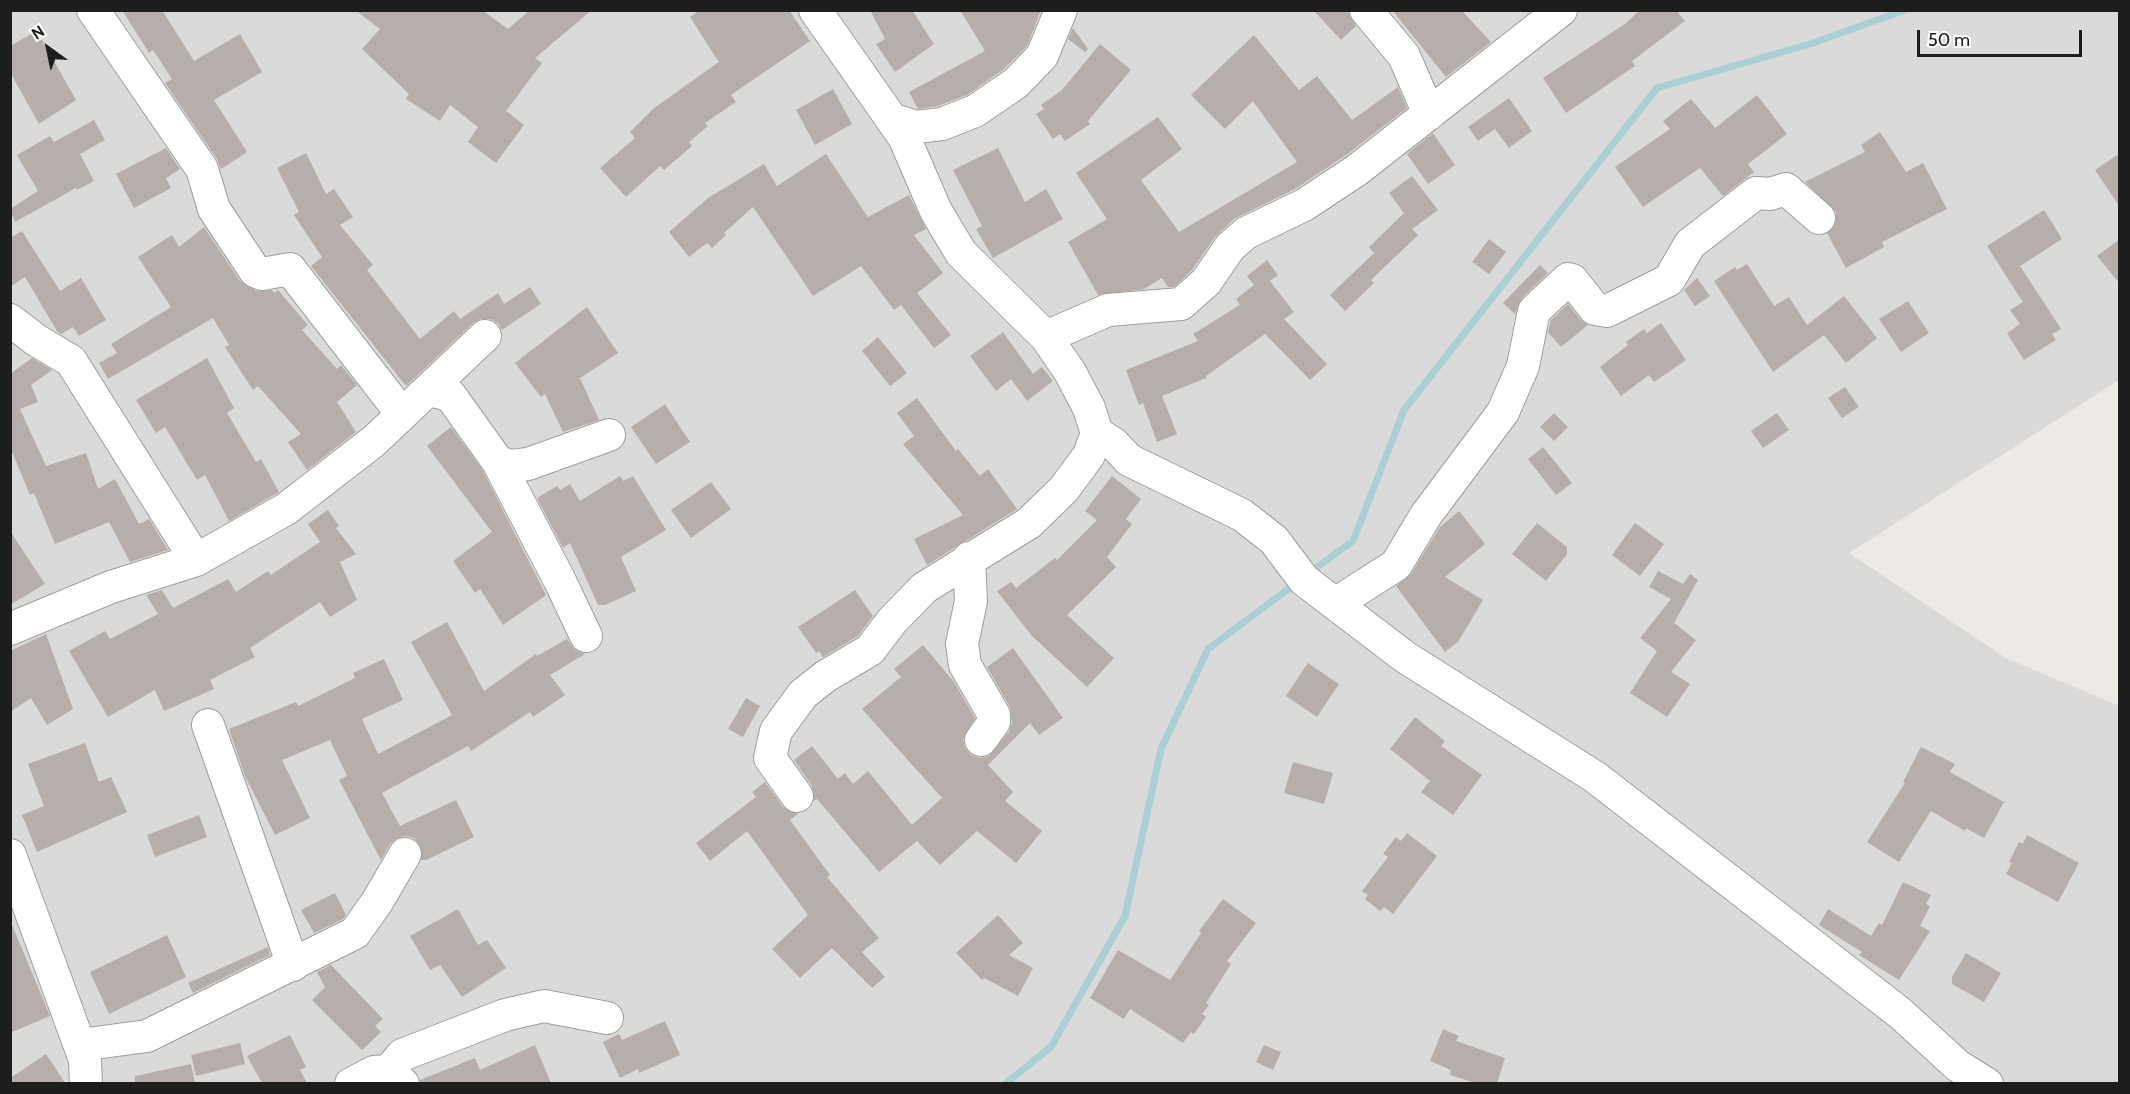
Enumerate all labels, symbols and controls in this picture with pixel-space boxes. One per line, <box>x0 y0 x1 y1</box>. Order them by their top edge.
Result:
north arrow <box>18 18 78 78</box>
scale bar <box>1920 18 2085 56</box>
text: N <box>28 21 48 44</box>
text: 50 m <box>1928 29 1970 51</box>

